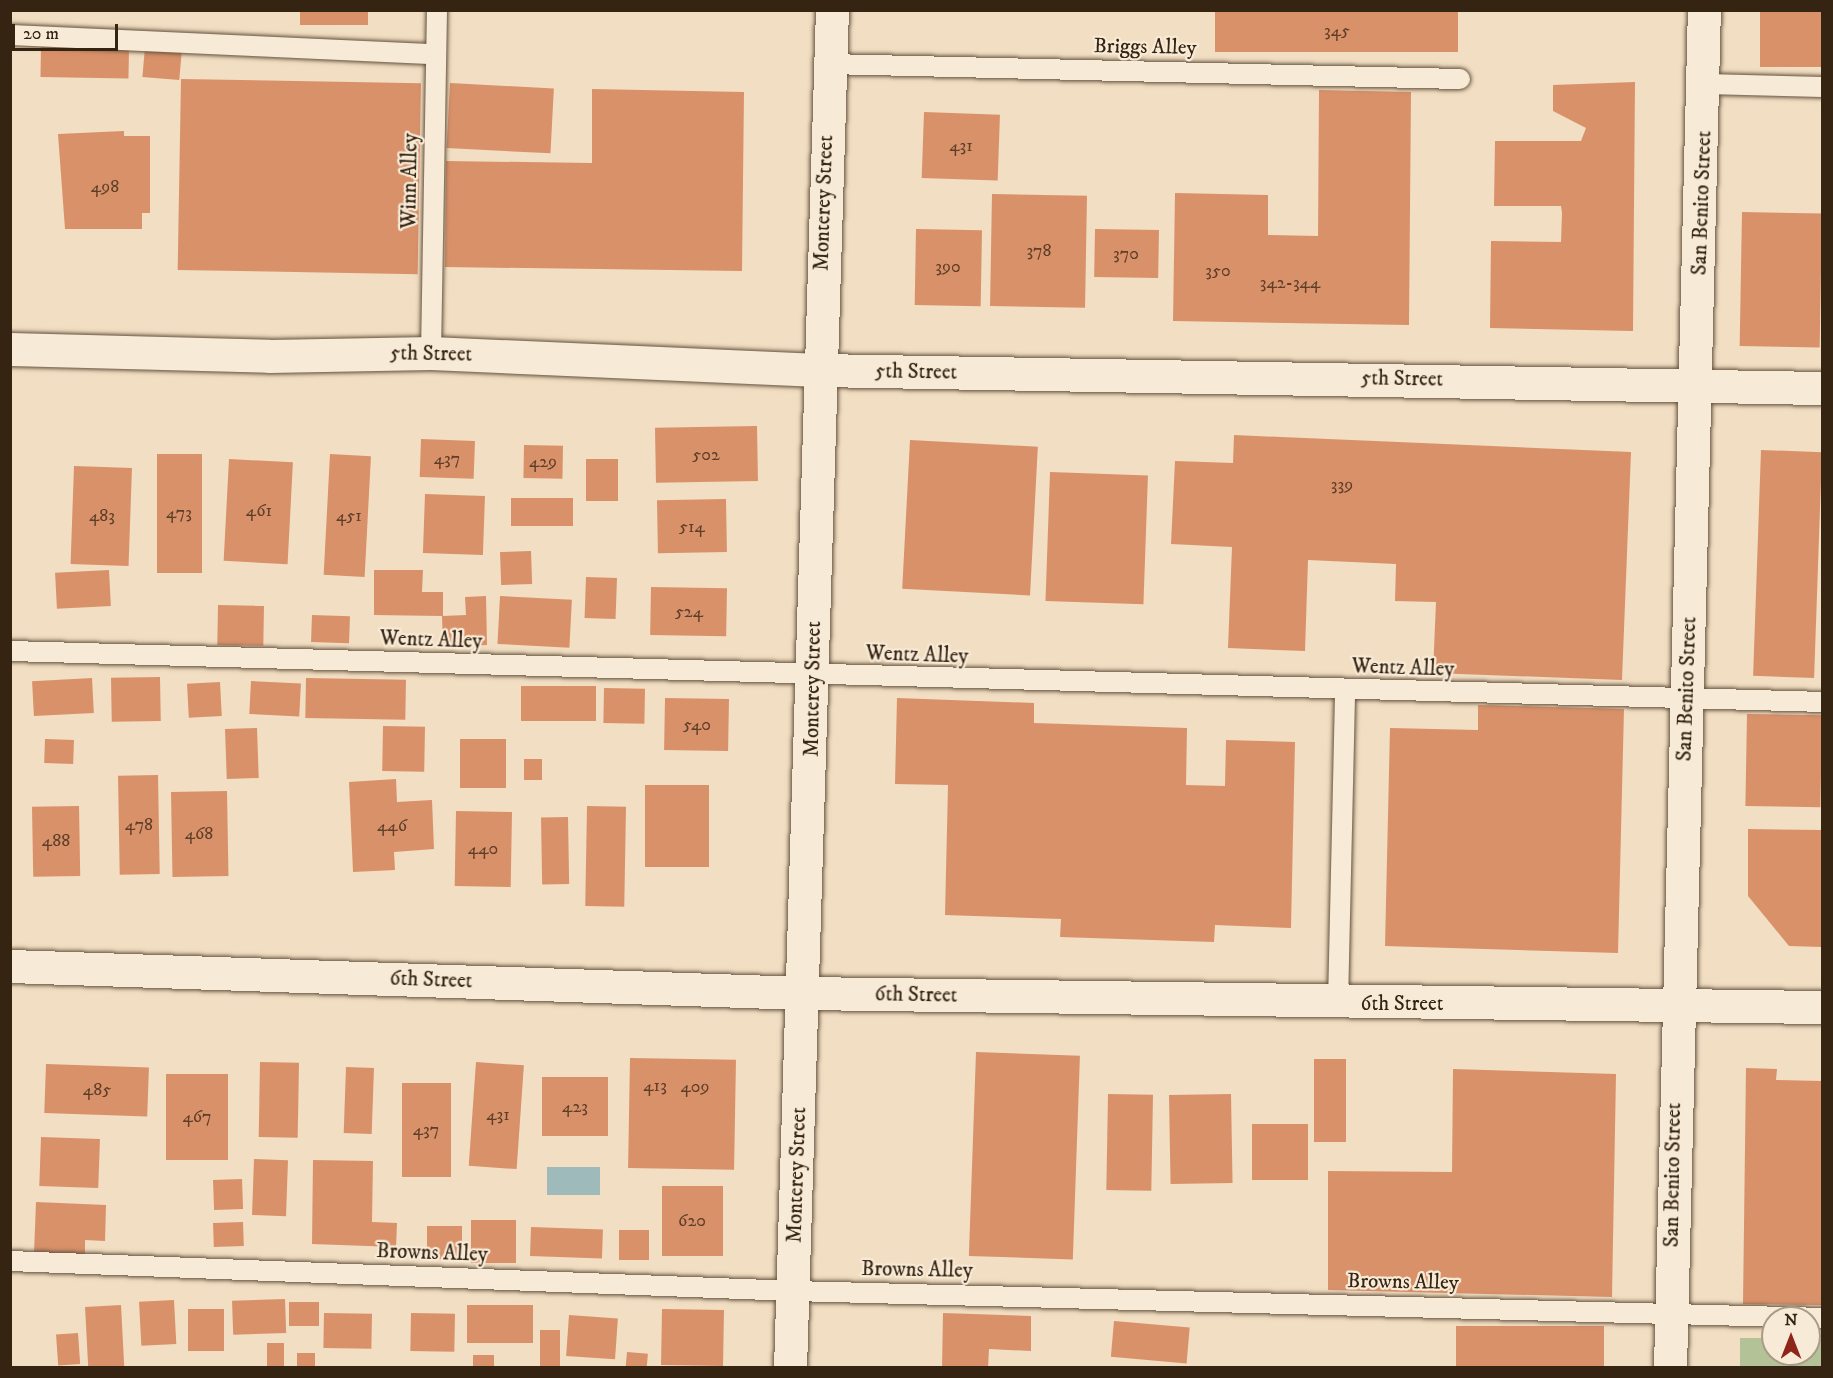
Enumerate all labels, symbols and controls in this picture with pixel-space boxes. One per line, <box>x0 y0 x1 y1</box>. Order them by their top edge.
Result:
scale bar <box>15 12 122 50</box>
house number: 345 <box>1324 20 1350 42</box>
text: 20 m <box>23 23 59 45</box>
street label: Briggs Alley <box>1093 34 1197 60</box>
street label: San Benito Street <box>1687 130 1717 276</box>
street label: Winn Alley <box>397 133 423 229</box>
street label: Monterey Street <box>809 135 839 271</box>
house number: 431 <box>949 135 973 157</box>
house number: 498 <box>91 176 119 198</box>
house number: 378 <box>1026 240 1052 262</box>
house number: 370 <box>1113 243 1139 265</box>
house number: 390 <box>935 256 961 278</box>
house number: 350 <box>1205 260 1231 282</box>
house number: 342-344 <box>1260 272 1320 294</box>
street label: 5th Street <box>390 341 472 367</box>
street label: 5th Street <box>875 359 957 385</box>
street label: 5th Street <box>1361 366 1443 392</box>
house number: 502 <box>692 444 720 466</box>
house number: 437 <box>434 448 460 470</box>
house number: 429 <box>529 451 557 473</box>
house number: 339 <box>1331 474 1353 496</box>
house number: 461 <box>246 500 272 522</box>
house number: 473 <box>166 502 192 524</box>
house number: 483 <box>89 505 115 527</box>
house number: 451 <box>336 505 362 527</box>
house number: 514 <box>679 516 705 538</box>
house number: 524 <box>675 601 703 623</box>
street label: San Benito Street <box>1672 616 1702 762</box>
street label: Monterey Street <box>799 621 827 757</box>
street label: Wentz Alley <box>379 626 483 654</box>
street label: Wentz Alley <box>865 641 969 669</box>
street label: Wentz Alley <box>1351 654 1455 682</box>
house number: 540 <box>683 714 711 736</box>
house number: 478 <box>125 814 153 836</box>
house number: 446 <box>377 815 407 837</box>
house number: 468 <box>185 823 213 845</box>
house number: 488 <box>42 830 70 852</box>
house number: 440 <box>468 838 498 860</box>
street label: 6th Street <box>389 966 473 994</box>
street label: 6th Street <box>874 982 958 1008</box>
street label: 6th Street <box>1361 991 1443 1017</box>
house number: 413 <box>643 1075 667 1097</box>
house number: 409 <box>680 1076 710 1098</box>
house number: 485 <box>83 1079 111 1101</box>
house number: 423 <box>562 1096 588 1118</box>
street label: San Benito Street <box>1659 1102 1687 1248</box>
house number: 431 <box>486 1104 510 1126</box>
house number: 467 <box>182 1106 212 1128</box>
street label: Monterey Street <box>782 1107 812 1243</box>
house number: 437 <box>413 1119 439 1141</box>
house number: 620 <box>678 1210 706 1232</box>
street label: Browns Alley <box>376 1238 488 1268</box>
street label: Browns Alley <box>861 1256 973 1284</box>
street label: Browns Alley <box>1347 1268 1459 1296</box>
north arrow <box>1761 1306 1821 1366</box>
text: N <box>1784 1310 1798 1330</box>

